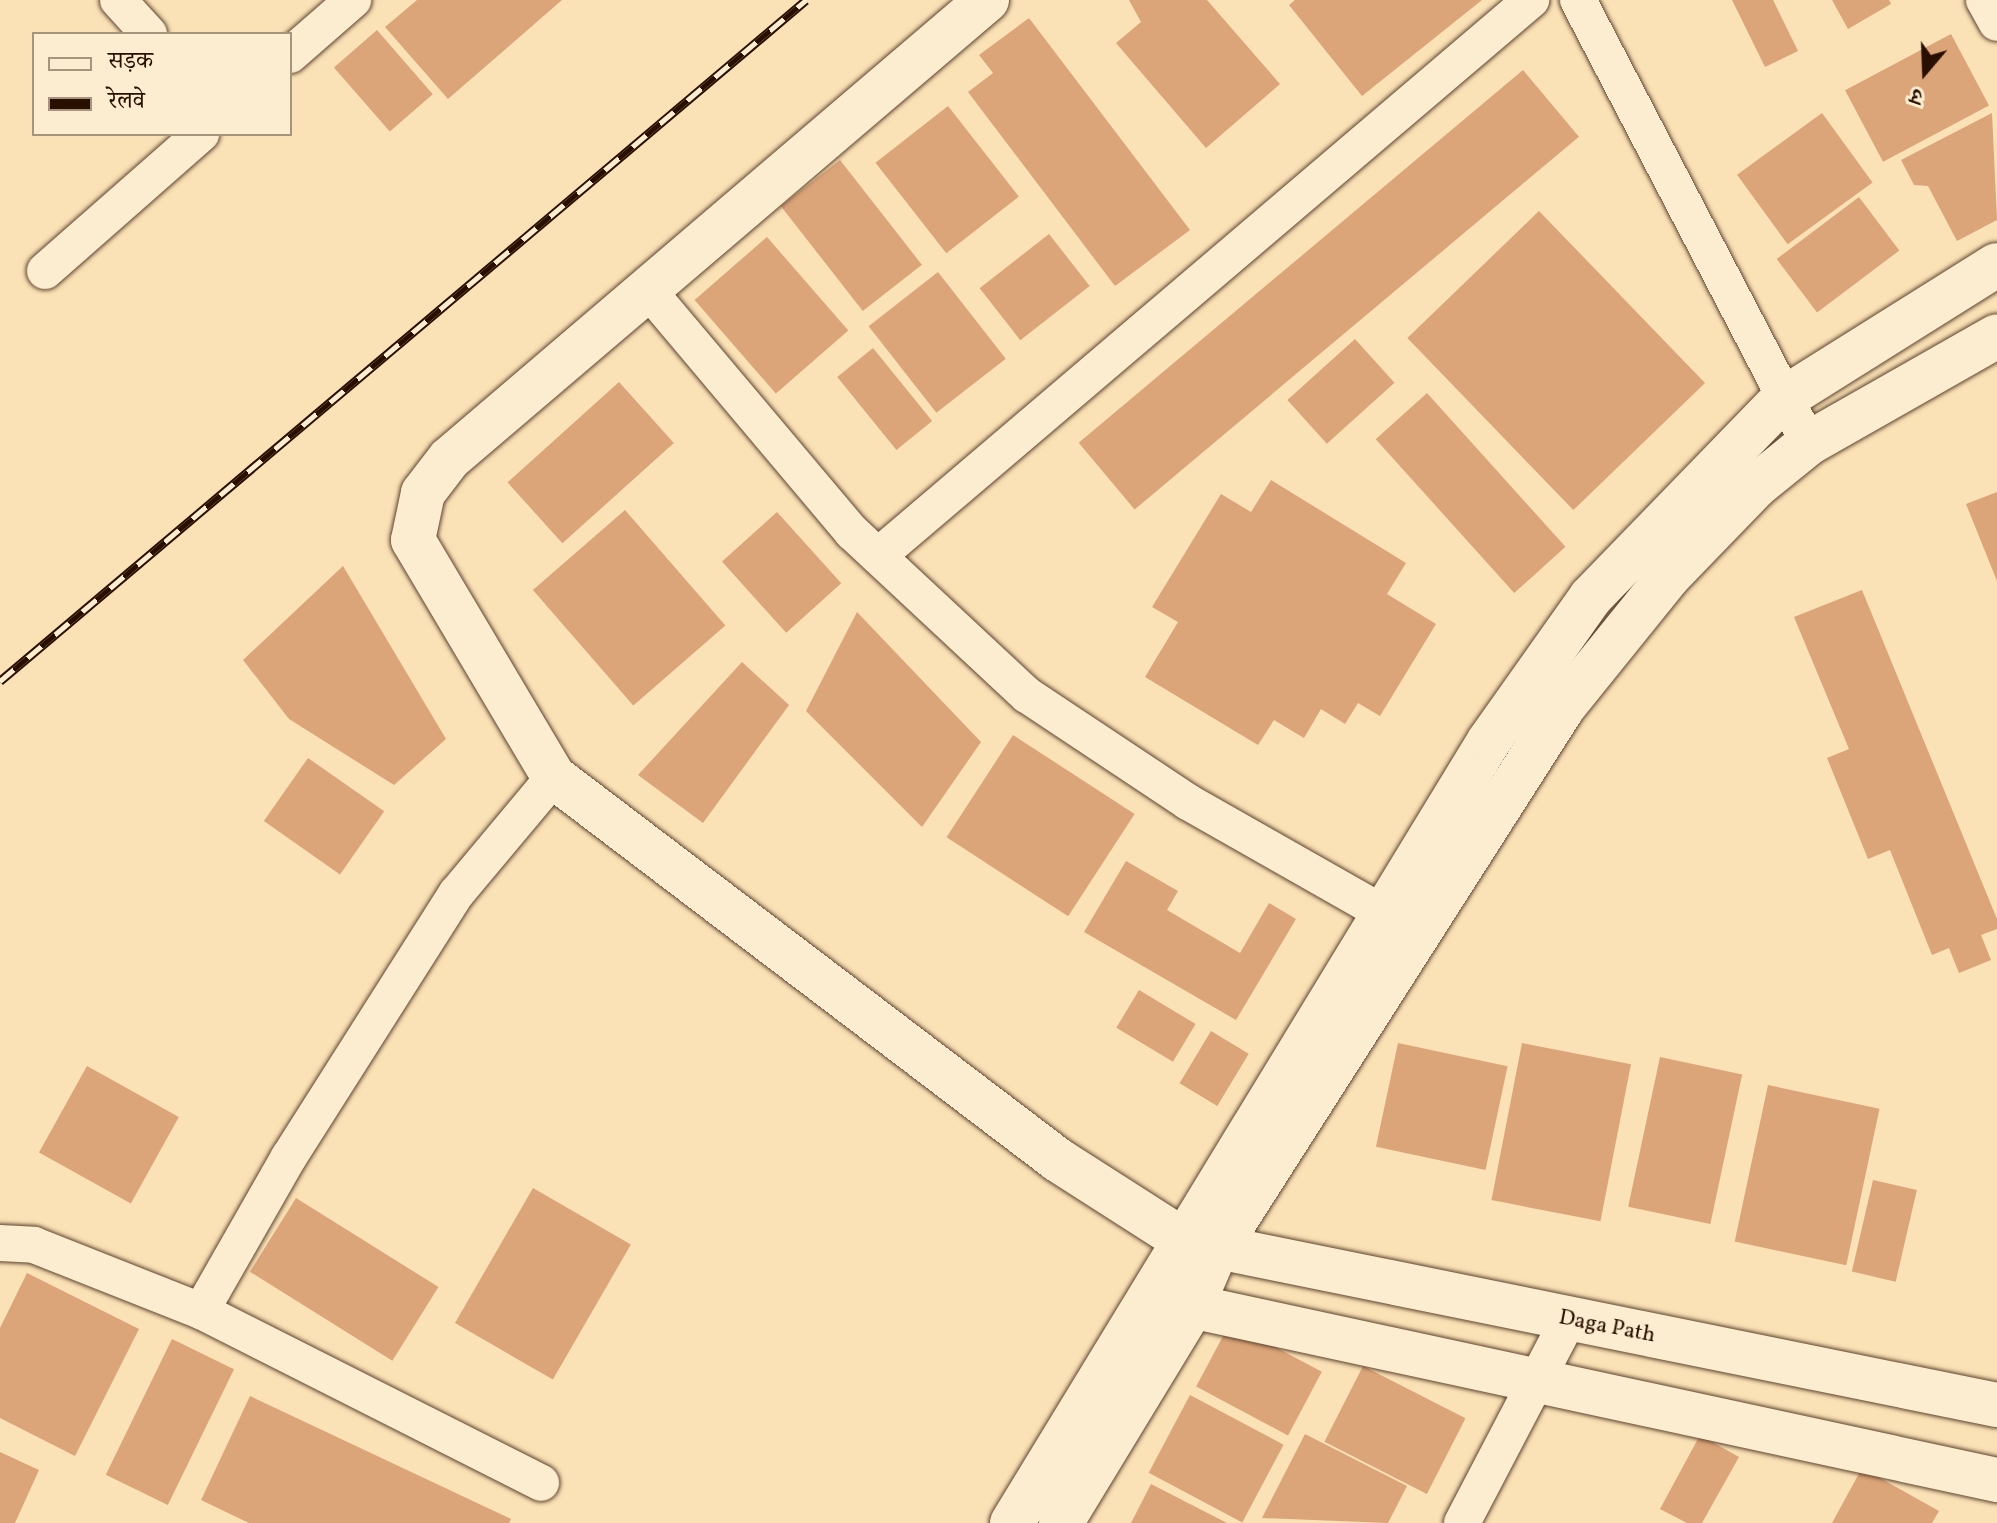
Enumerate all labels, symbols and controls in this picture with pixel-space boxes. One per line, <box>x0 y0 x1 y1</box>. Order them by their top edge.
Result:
legend <box>32 32 292 136</box>
north arrow <box>1885 32 1965 112</box>
text: सड़क <box>108 45 153 79</box>
text: उ <box>1907 79 1927 112</box>
text: रेलवे <box>108 85 145 119</box>
street label: Daga Path <box>1556 1305 1658 1349</box>

